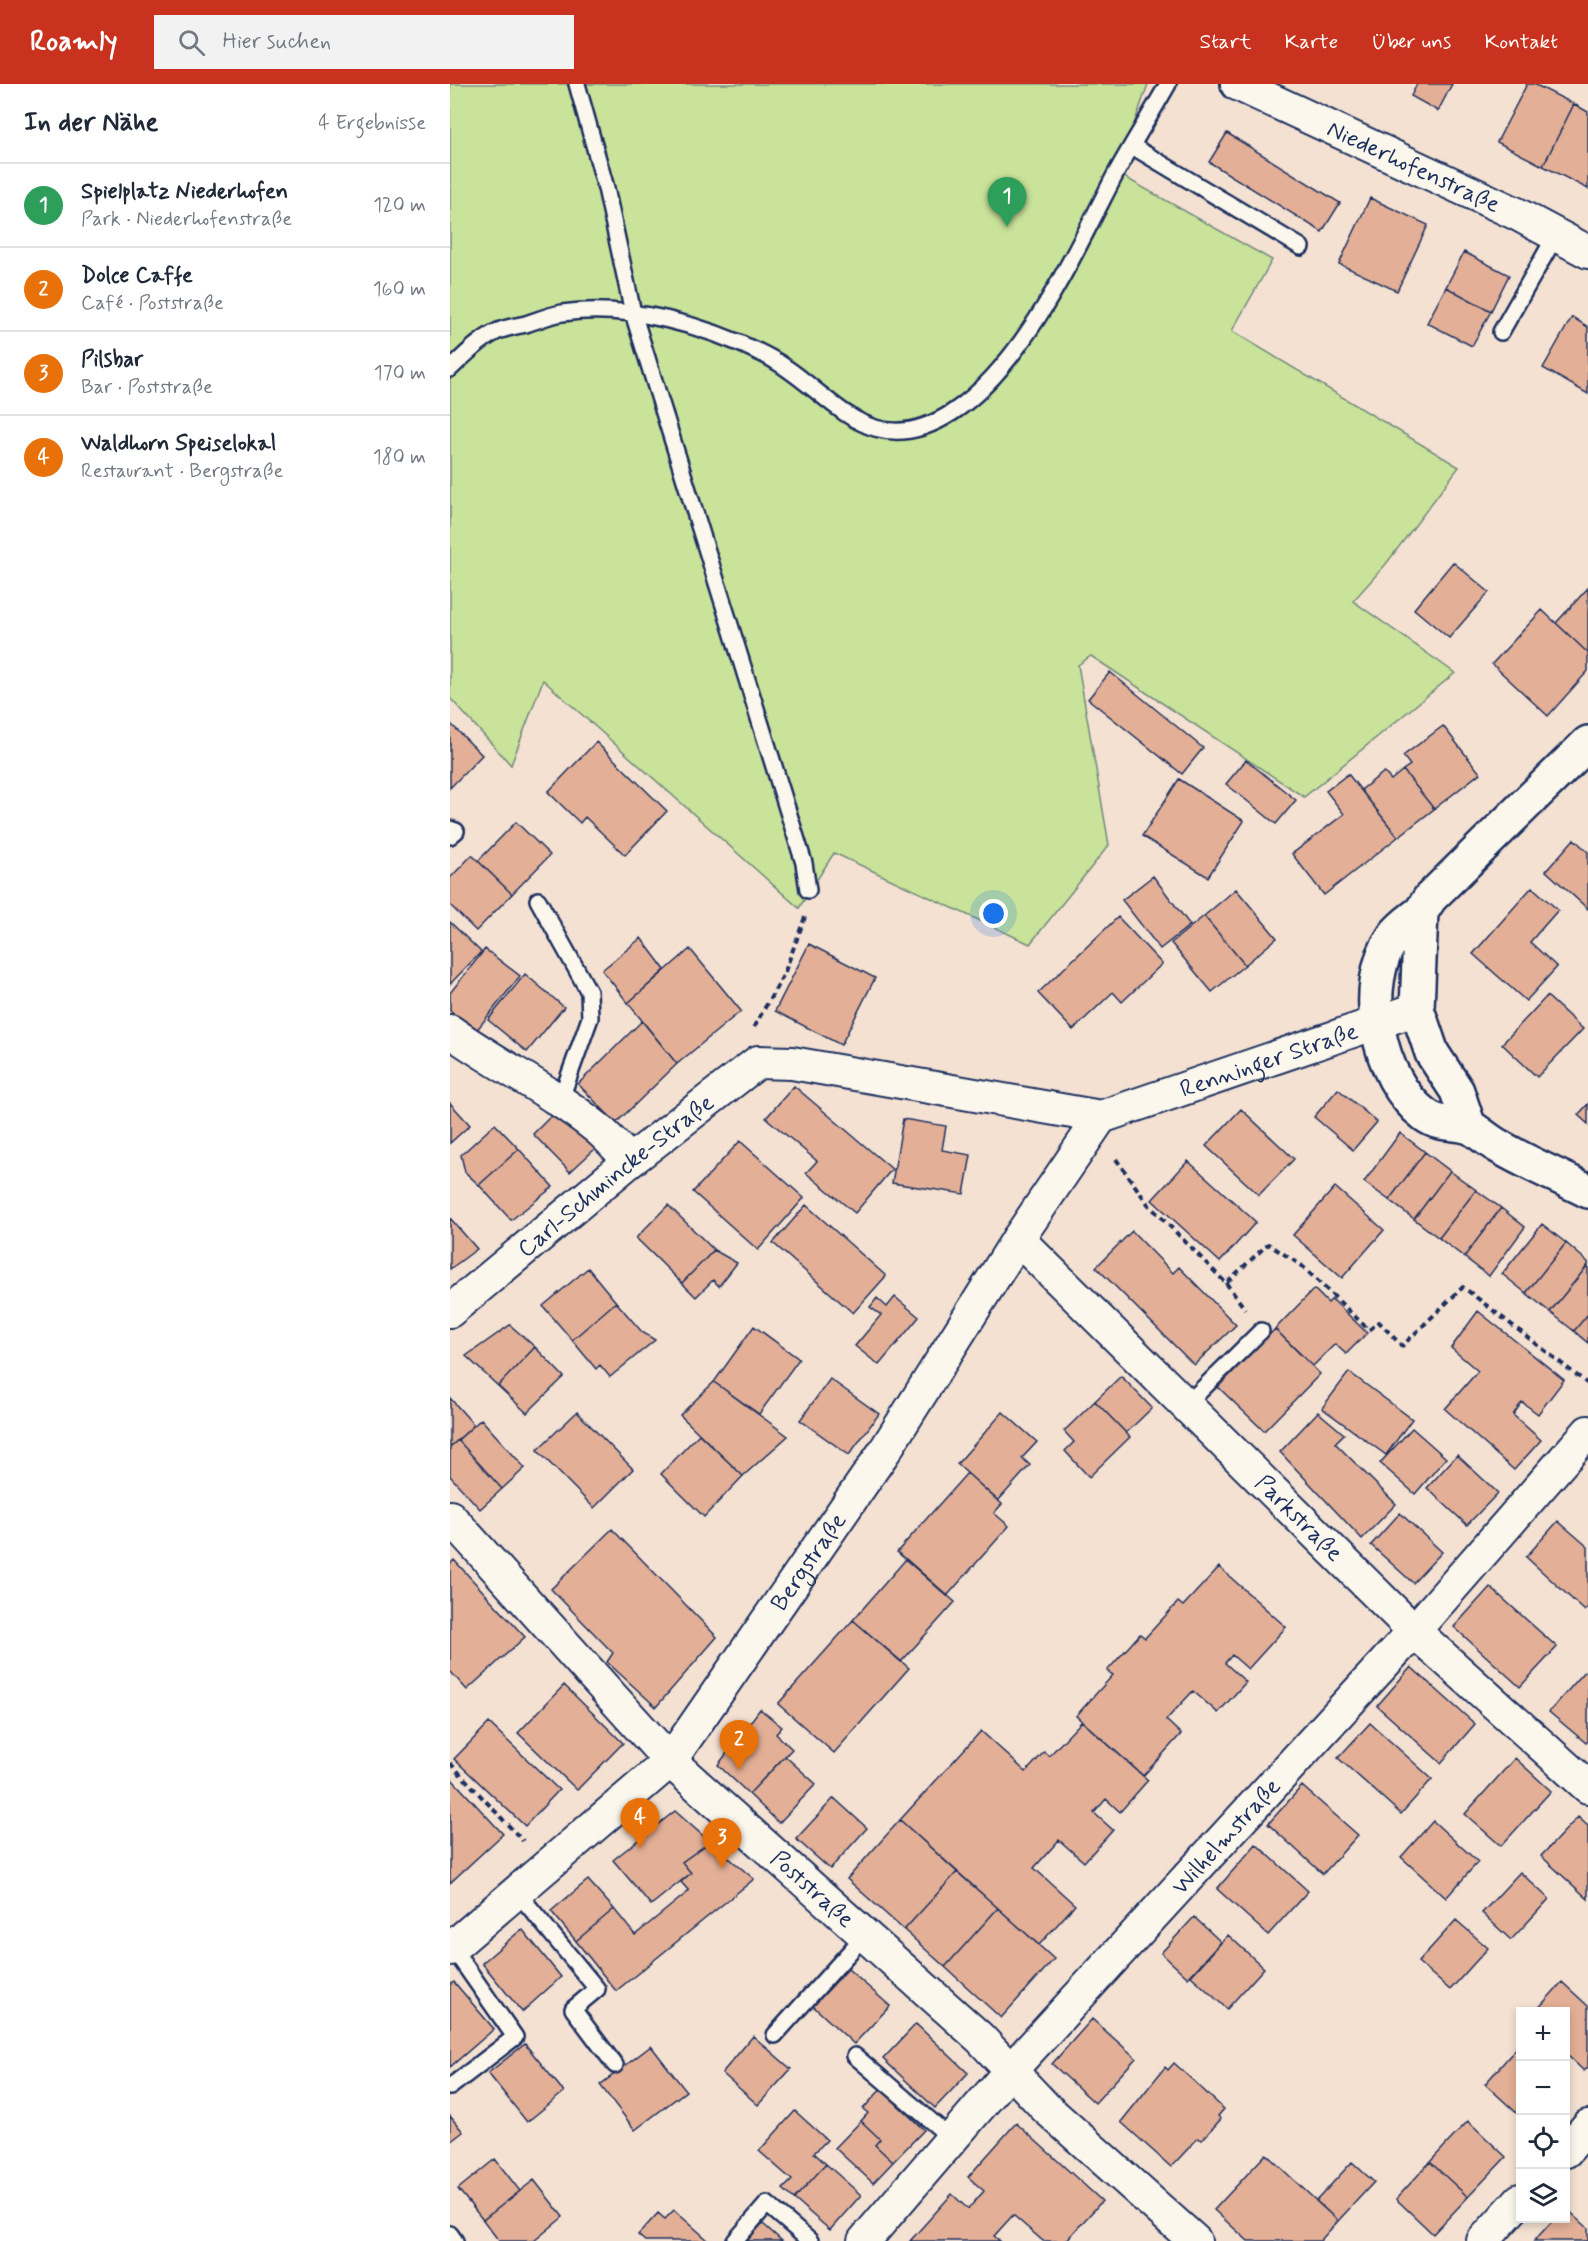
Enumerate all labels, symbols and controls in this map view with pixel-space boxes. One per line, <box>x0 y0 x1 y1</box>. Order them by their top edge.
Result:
search box <box>154 15 574 69</box>
text: Roamly <box>30 24 118 61</box>
icon: search <box>175 26 208 59</box>
text: Hier suchen <box>223 28 331 56</box>
text: Start <box>1200 28 1252 56</box>
text: Karte <box>1285 28 1338 56</box>
text: Über uns <box>1371 28 1451 56</box>
text: Kontakt <box>1484 28 1558 56</box>
text: In der Nähe <box>24 106 158 140</box>
text: 4 Ergebnisse <box>318 110 426 137</box>
street label: Niederhofenstraße <box>1322 114 1505 221</box>
text: Spielplatz Niederhofen <box>81 178 288 206</box>
pin: 1 <box>988 178 1026 227</box>
text: 1 <box>39 192 48 219</box>
text: 120 m <box>373 192 426 219</box>
text: Park · Niederhofenstraße <box>81 206 292 233</box>
text: Dolce Caffe <box>81 262 193 290</box>
text: 2 <box>39 276 48 303</box>
text: 160 m <box>373 276 426 303</box>
text: Café · Poststraße <box>81 290 224 317</box>
text: Pilsbar <box>81 346 143 374</box>
text: 3 <box>39 360 48 387</box>
text: 170 m <box>374 360 426 387</box>
text: Bar · Poststraße <box>81 374 213 401</box>
text: Waldhorn Speiselokal <box>81 430 276 458</box>
text: 4 <box>38 444 49 471</box>
text: 180 m <box>373 444 426 471</box>
text: Restaurant · Bergstraße <box>81 458 283 485</box>
your location <box>979 899 1008 928</box>
street label: Renninger Straße <box>1176 1016 1362 1106</box>
street label: Carl-Schmincke-Straße <box>512 1088 721 1265</box>
street label: Parkstraße <box>1248 1468 1349 1569</box>
street label: Bergstraße <box>764 1507 854 1618</box>
pin: 2 <box>720 1720 758 1770</box>
street label: Wilhelmstraße <box>1165 1772 1288 1902</box>
pin: 4 <box>620 1798 660 1848</box>
pin: 3 <box>702 1818 742 1868</box>
street label: Poststraße <box>763 1844 860 1935</box>
map controls <box>1516 2007 1570 2223</box>
button: + <box>1516 2007 1570 2061</box>
button: − <box>1516 2061 1570 2115</box>
button: locate <box>1516 2115 1570 2169</box>
button: layers <box>1516 2169 1570 2223</box>

